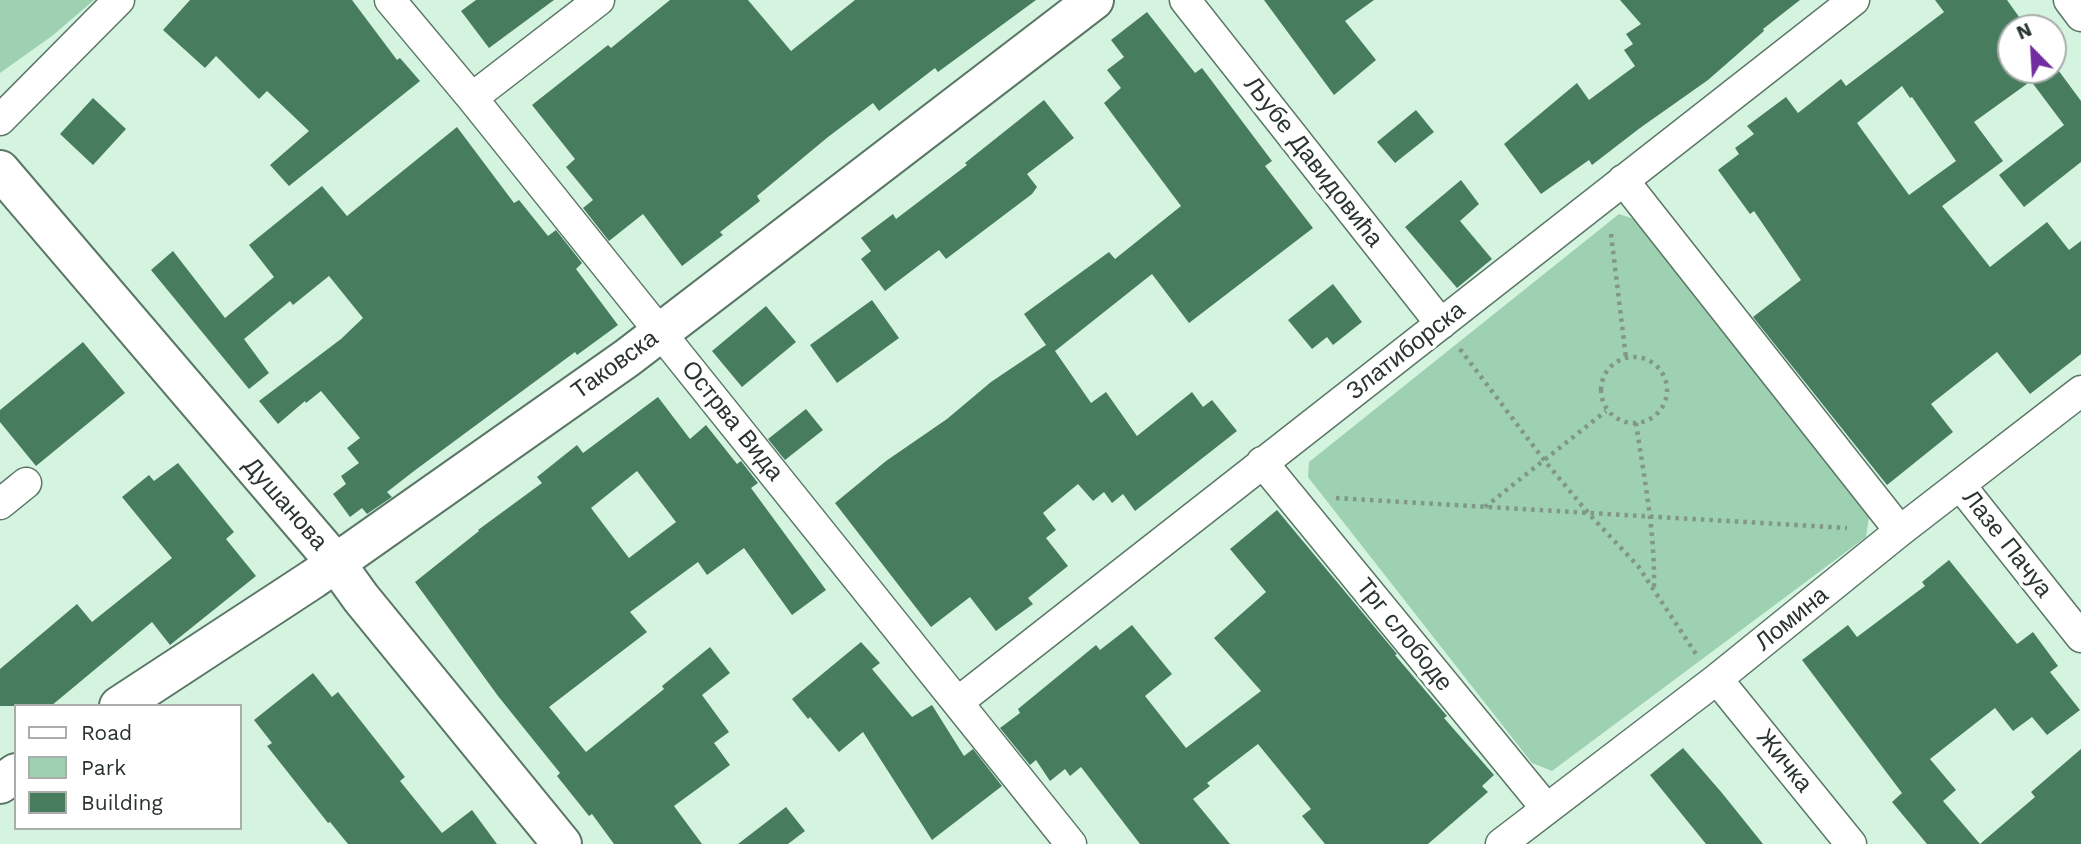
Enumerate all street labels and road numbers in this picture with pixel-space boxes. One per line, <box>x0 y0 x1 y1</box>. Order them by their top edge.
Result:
street label: Љубе Давидовића <box>1237 71 1389 253</box>
street label: Златиборска <box>1341 296 1471 406</box>
street label: Таковска <box>566 324 664 406</box>
street label: Острва Вида <box>675 355 789 487</box>
street label: Душанова <box>237 452 333 556</box>
street label: Лазе Пачуа <box>1956 484 2058 604</box>
street label: Трг слободе <box>1350 573 1458 697</box>
street label: Ломина <box>1750 581 1834 657</box>
street label: Жичка <box>1750 724 1818 798</box>

